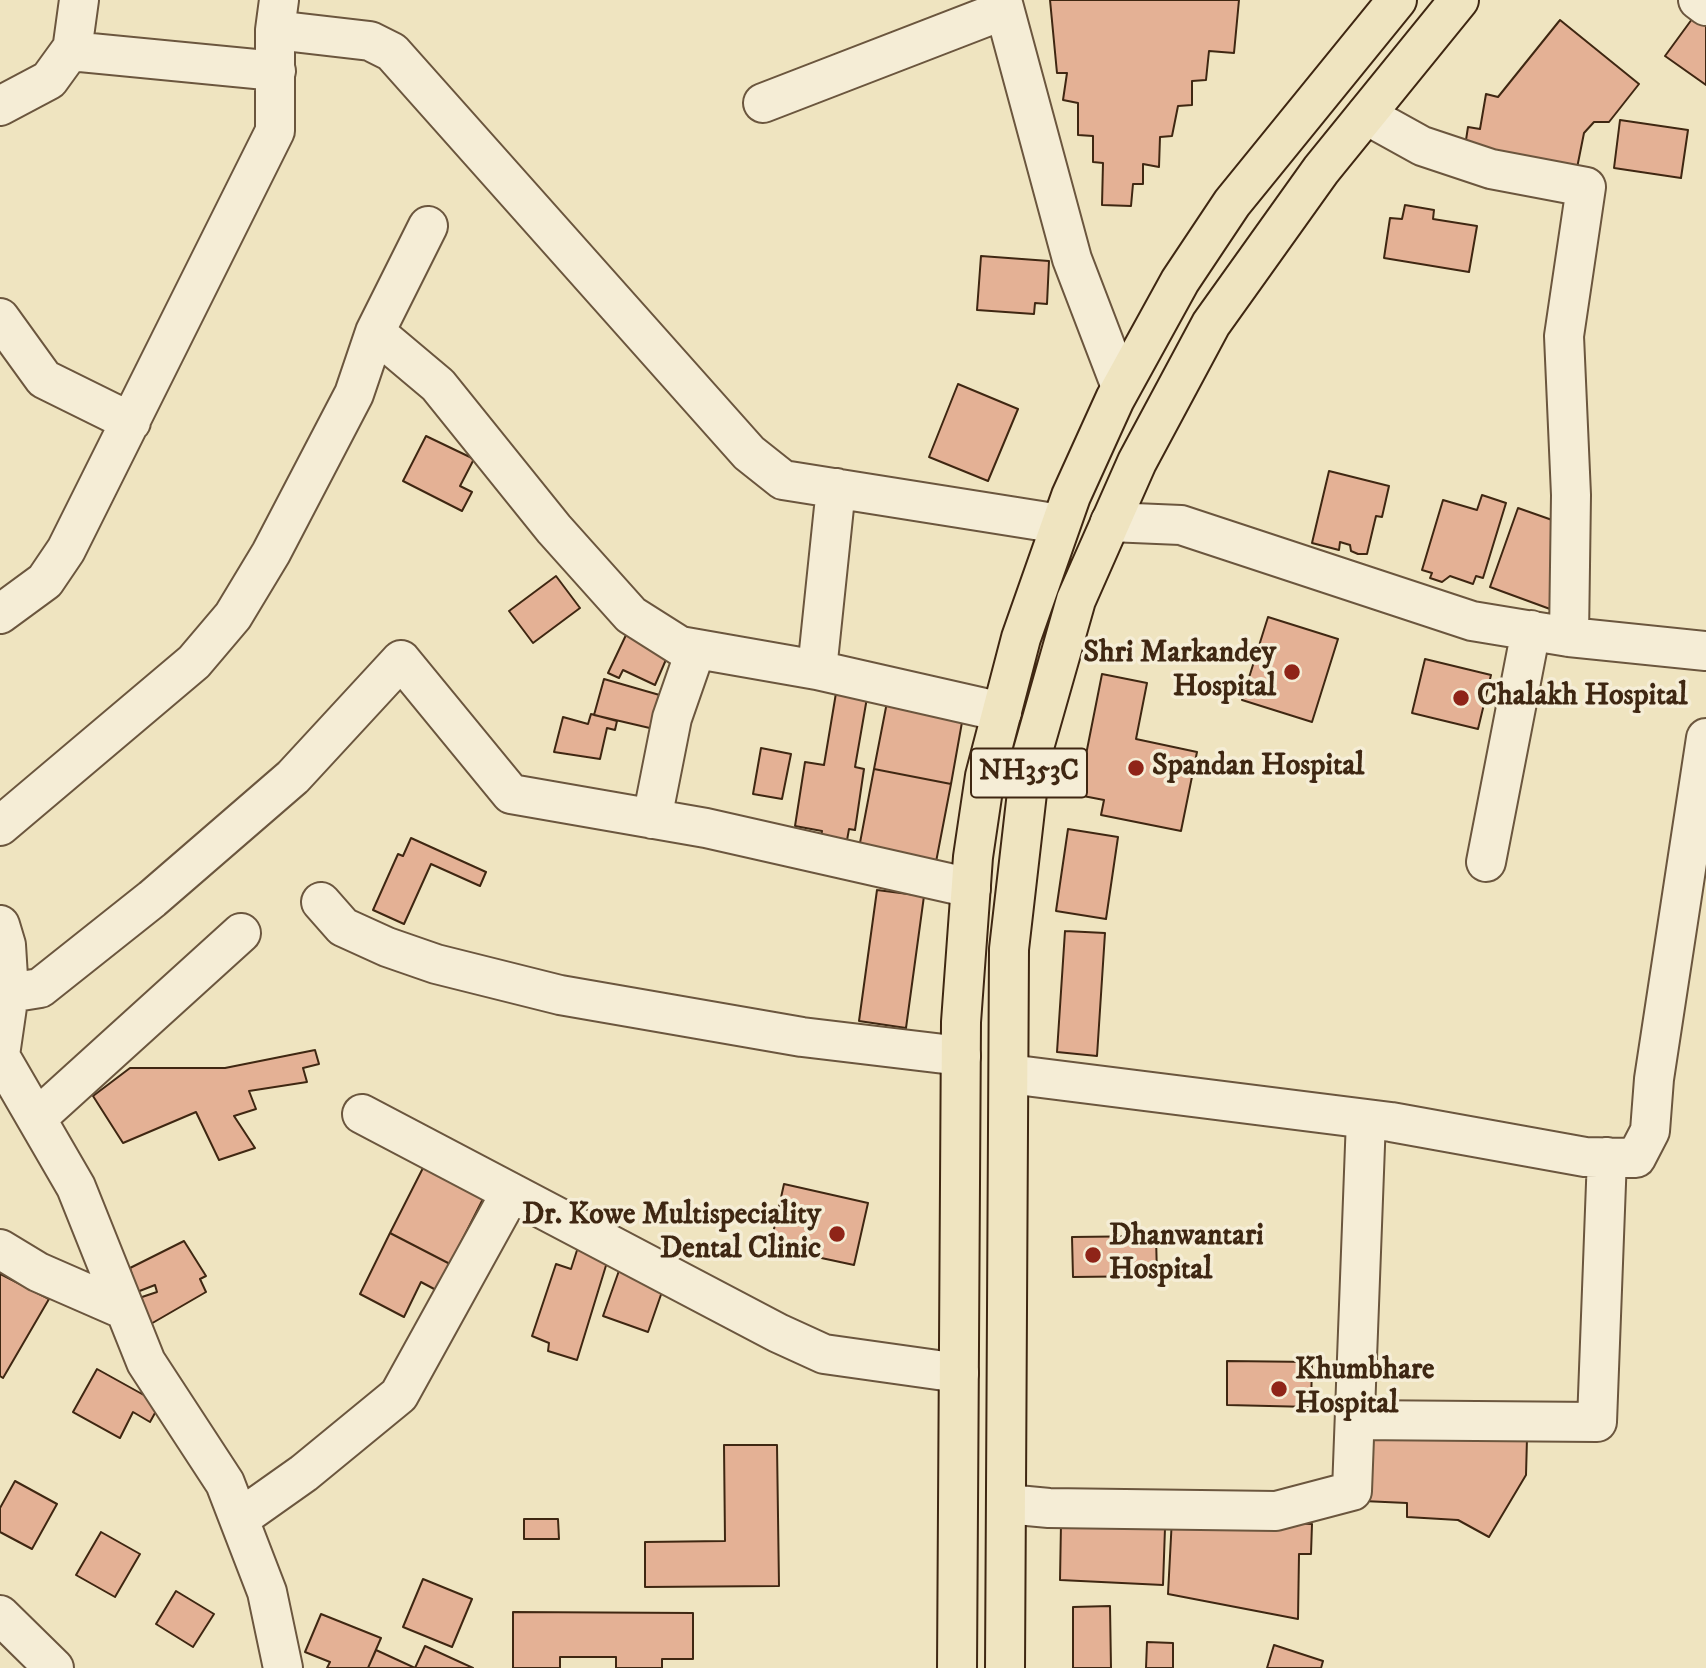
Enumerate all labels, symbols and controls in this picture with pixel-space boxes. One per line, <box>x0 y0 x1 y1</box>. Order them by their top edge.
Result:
place label: Shri Markandey Hospital <box>1083 637 1276 708</box>
marker: Shri Markandey Hospital <box>1282 662 1302 682</box>
place label: Chalakh Hospital <box>1477 680 1688 716</box>
marker: Chalakh Hospital <box>1451 688 1471 708</box>
road number: NH353C <box>971 748 1087 798</box>
place label: Spandan Hospital <box>1152 750 1364 786</box>
marker: Spandan Hospital <box>1126 758 1146 778</box>
place label: Dr. Kowe Multispeciality Dental Clinic <box>522 1199 821 1270</box>
place label: Dhanwantari Hospital <box>1109 1220 1264 1290</box>
marker: Dr. Kowe Multispeciality Dental Clinic <box>827 1224 847 1244</box>
marker: Dhanwantari Hospital <box>1083 1245 1103 1265</box>
place label: Khumbhare Hospital <box>1295 1354 1435 1424</box>
marker: Khumbhare Hospital <box>1269 1379 1289 1399</box>

